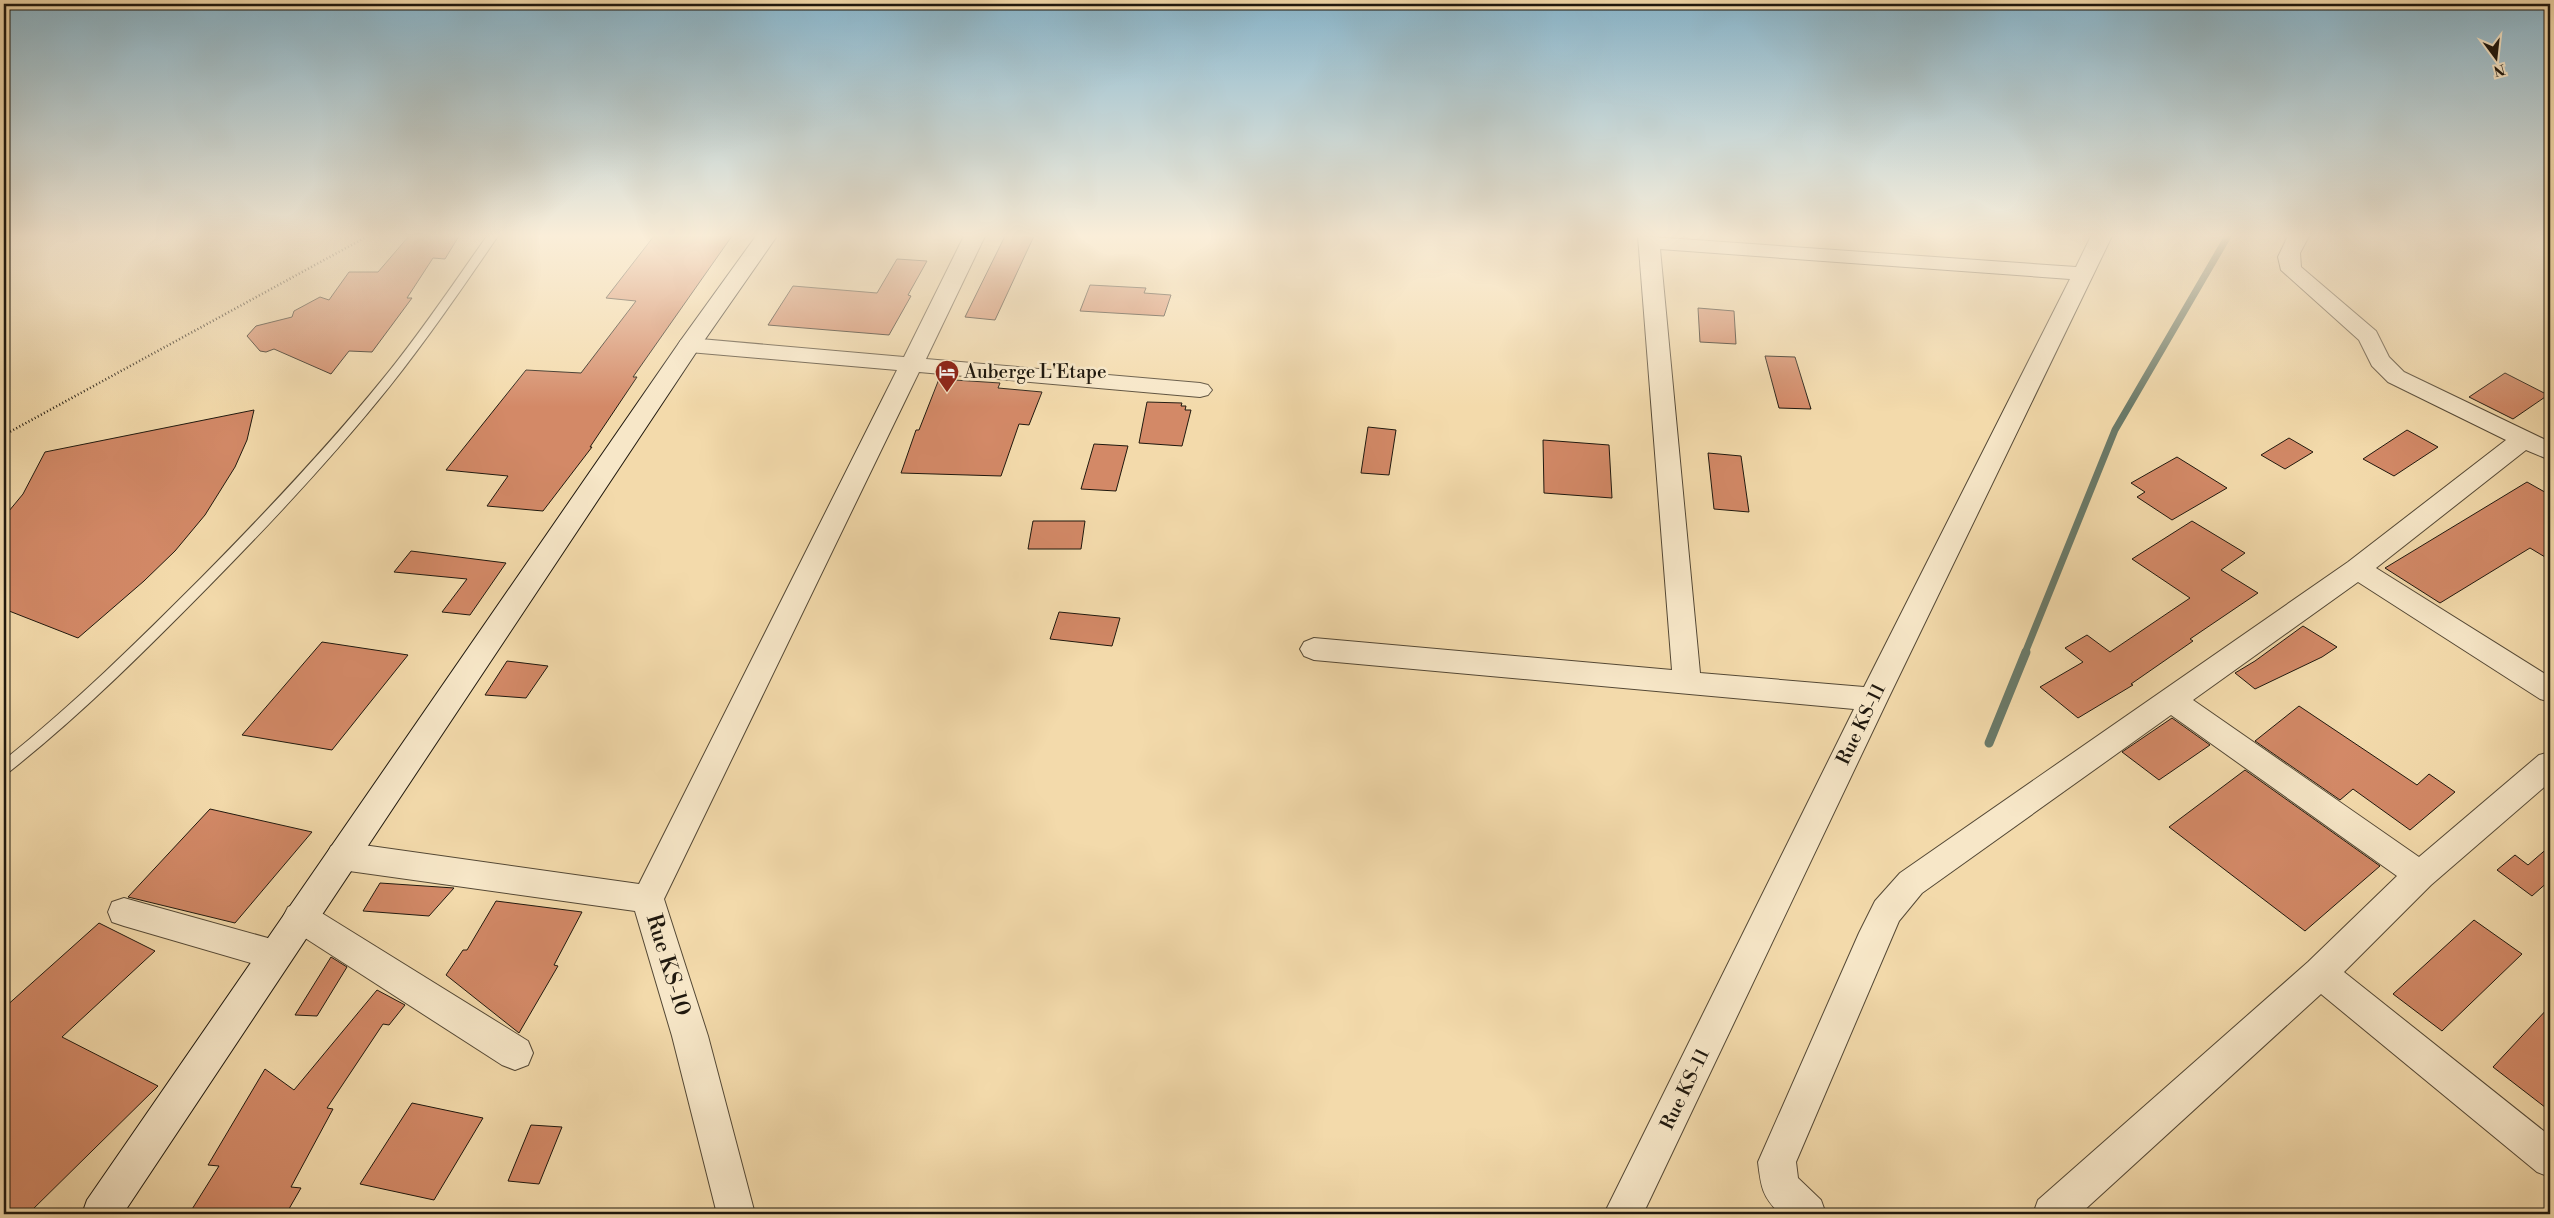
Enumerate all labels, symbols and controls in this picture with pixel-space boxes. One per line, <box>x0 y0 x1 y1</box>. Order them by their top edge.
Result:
north arrow <box>2472 32 2522 82</box>
text: N <box>2491 59 2507 80</box>
hotel icon: Auberge L'Etape <box>934 359 960 393</box>
place label: Auberge L'Etape <box>963 360 1107 384</box>
street label: Rue KS-11 <box>1831 679 1891 769</box>
street label: Rue KS-10 <box>640 911 696 1019</box>
street label: Rue KS-11 <box>1655 1044 1715 1134</box>

